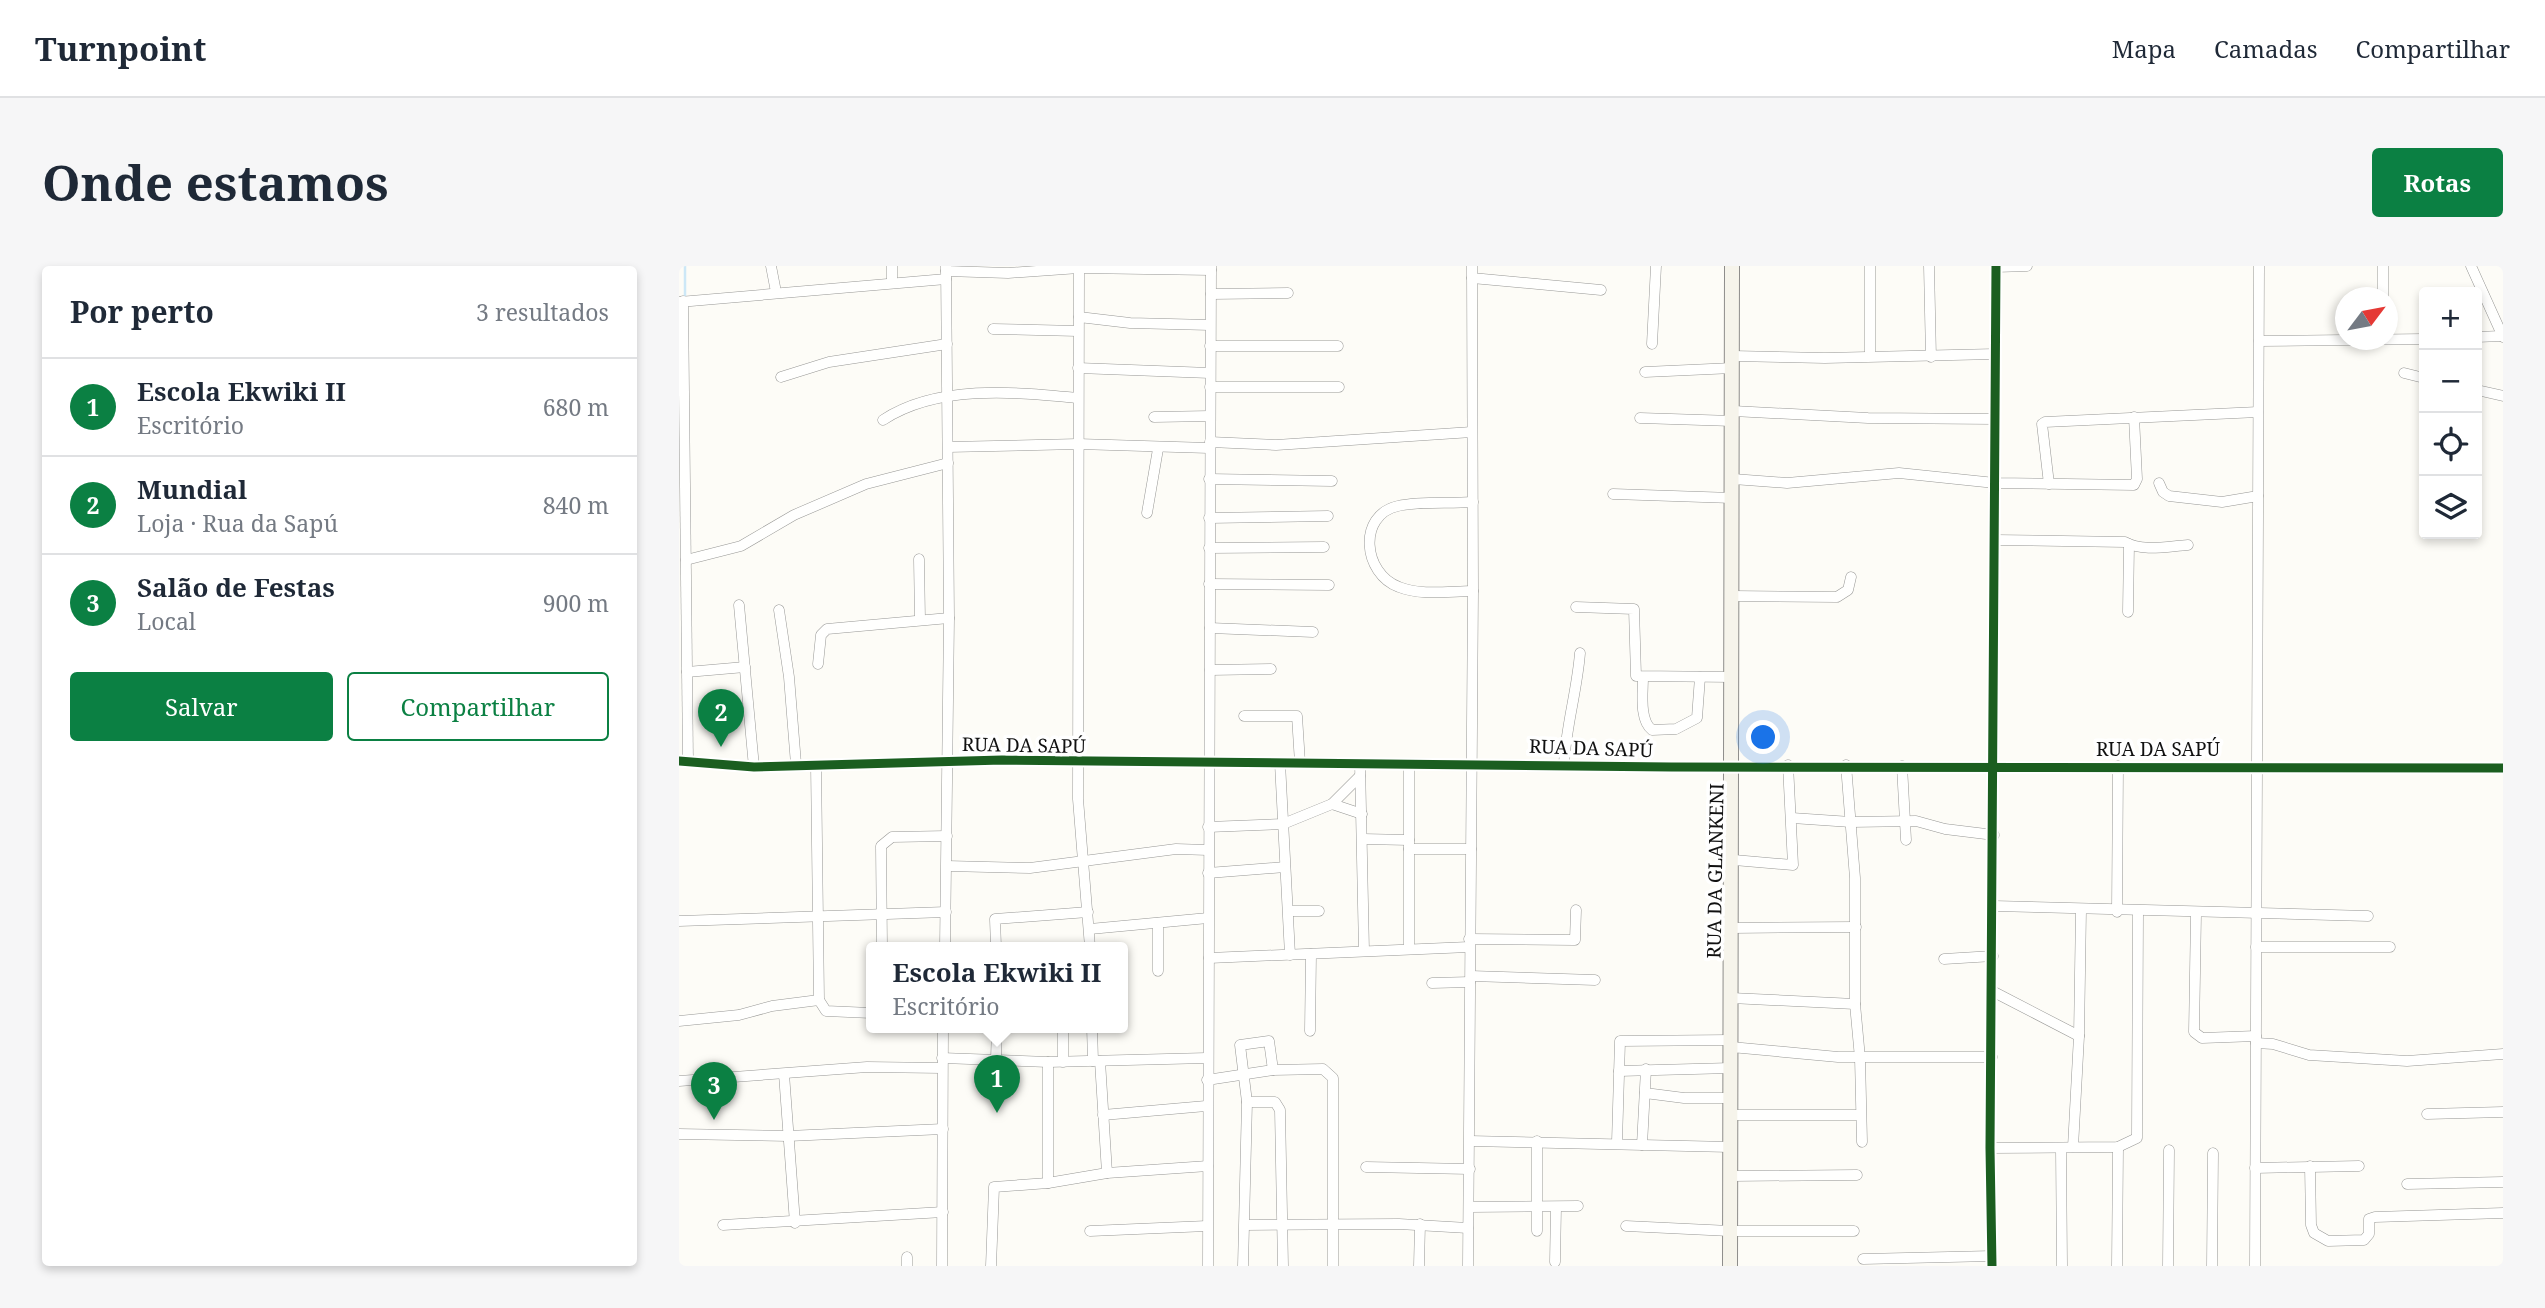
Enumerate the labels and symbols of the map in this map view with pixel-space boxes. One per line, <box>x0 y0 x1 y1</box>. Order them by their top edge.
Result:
north arrow <box>2335 287 2398 350</box>
pin: 2 <box>698 689 744 747</box>
your location <box>1746 720 1780 754</box>
street label: RUA DA SAPÚ <box>962 731 1087 759</box>
street label: RUA DA SAPÚ <box>1529 733 1654 763</box>
street label: RUA DA SAPÚ <box>2096 736 2220 762</box>
street label: RUA DA GLANKENI <box>1700 783 1730 959</box>
pin: 1 <box>974 1055 1020 1113</box>
pin: 3 <box>691 1062 737 1120</box>

